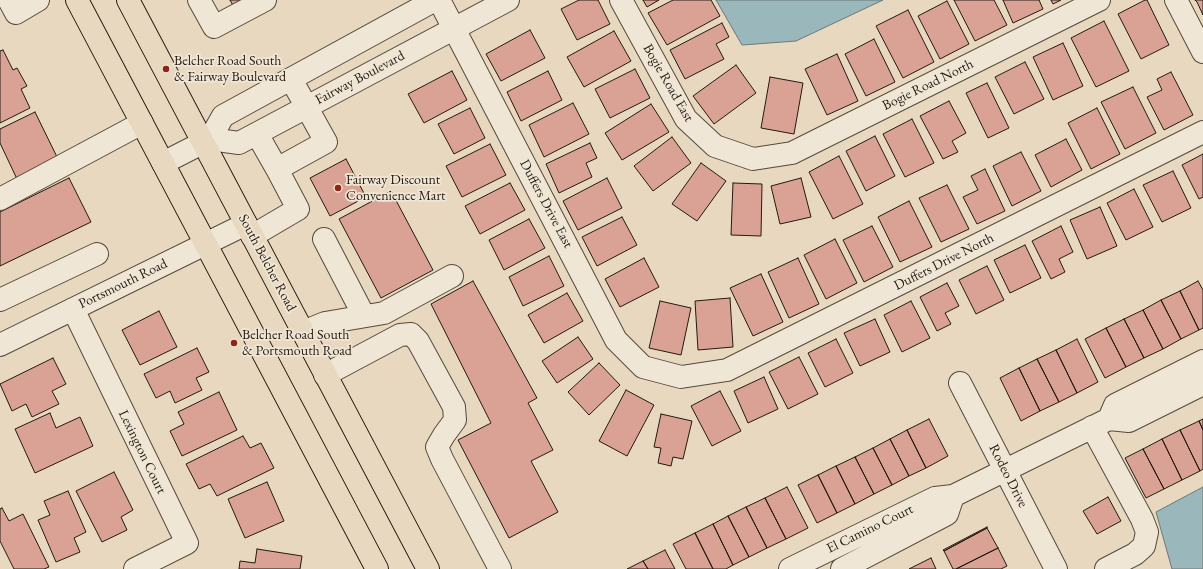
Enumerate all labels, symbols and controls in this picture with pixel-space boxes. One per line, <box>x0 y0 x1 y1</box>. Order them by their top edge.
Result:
street label: Bogie Road East <box>639 41 697 125</box>
street label: Fairway Boulevard <box>312 47 408 109</box>
place label: Belcher Road South & Fairway Boulevard <box>174 53 286 86</box>
street label: Bogie Road North <box>880 56 976 114</box>
marker: Belcher Road South & Fairway Boulevard <box>161 64 171 74</box>
street label: Duffers Drive East <box>516 157 576 251</box>
place label: Fairway Discount Convenience Mart <box>346 172 445 204</box>
marker: Fairway Discount Convenience Mart <box>333 183 343 193</box>
street label: South Belcher Road <box>234 212 300 314</box>
street label: Duffers Drive North <box>891 230 997 294</box>
street label: Portsmouth Road <box>76 255 170 313</box>
place label: Belcher Road South & Portsmouth Road <box>242 327 352 360</box>
marker: Belcher Road South & Portsmouth Road <box>229 338 239 348</box>
street label: Lexington Court <box>114 407 170 497</box>
street label: Rodeo Drive <box>985 441 1031 511</box>
street label: El Camino Court <box>824 501 916 557</box>

